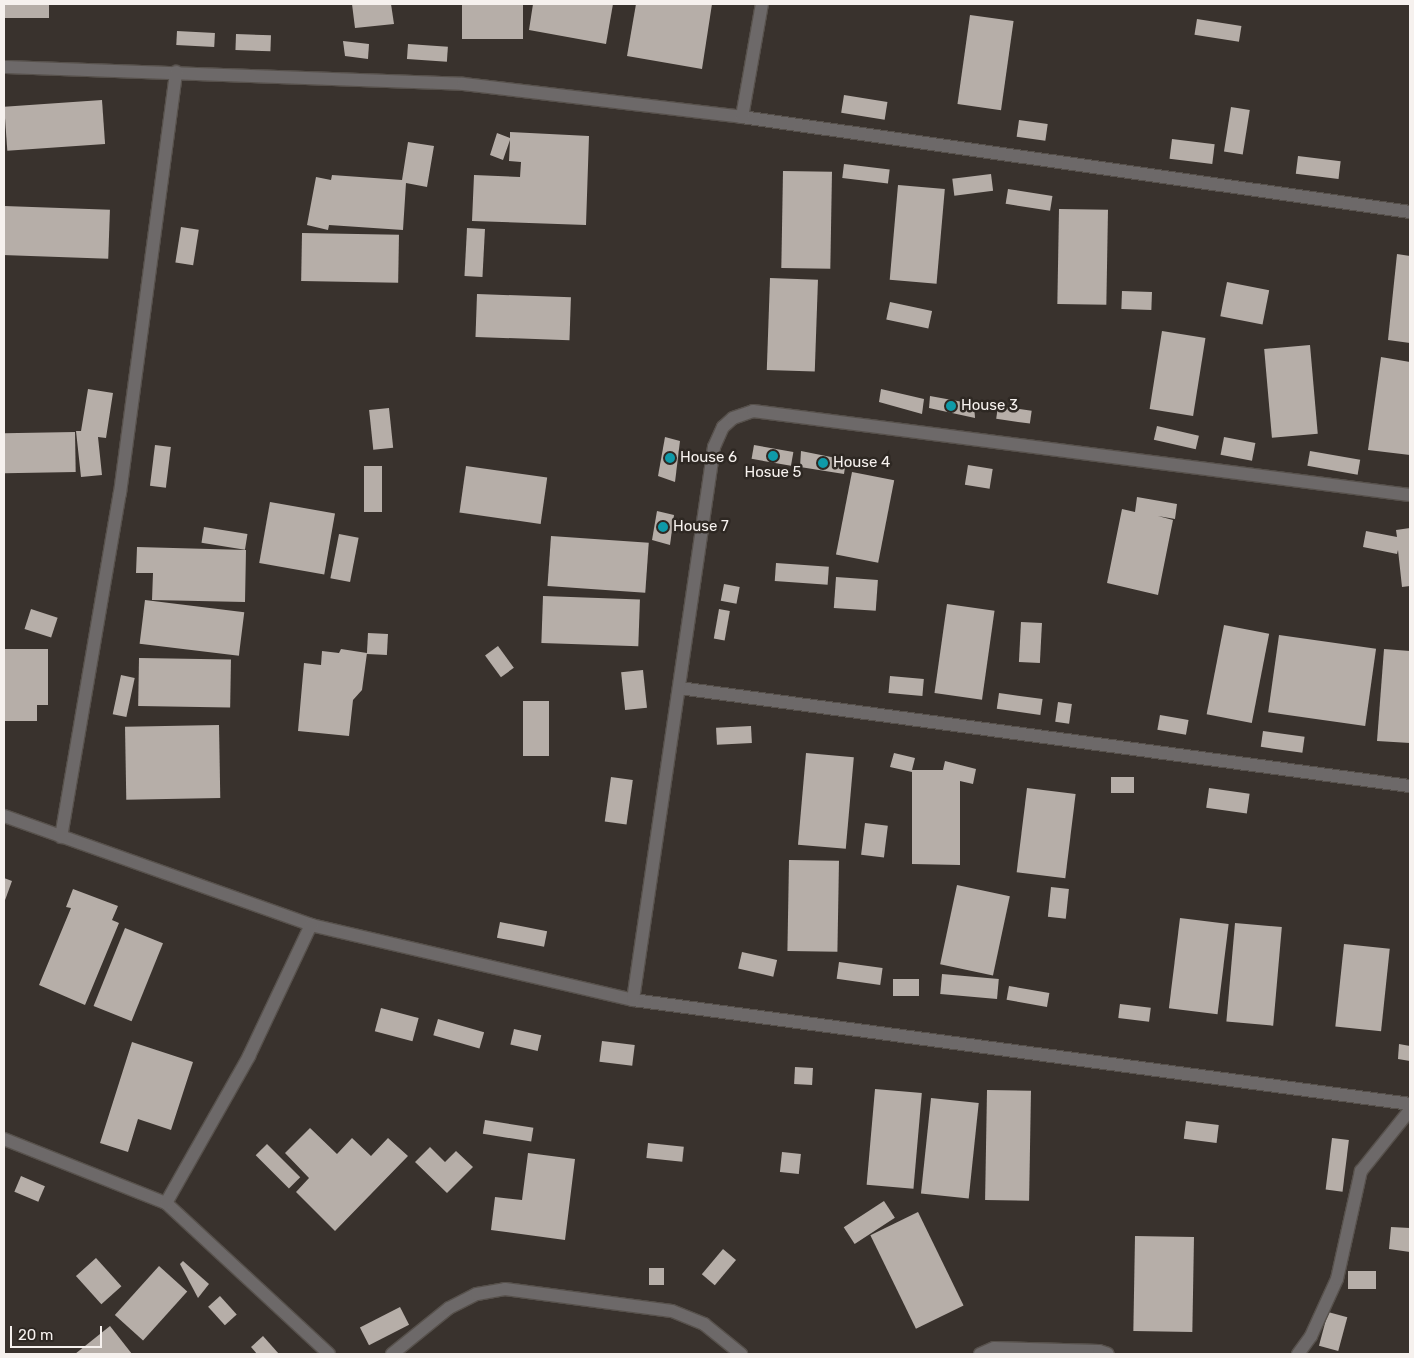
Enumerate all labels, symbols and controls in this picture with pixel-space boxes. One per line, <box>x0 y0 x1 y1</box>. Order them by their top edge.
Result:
place label: House 3 <box>961 397 1018 415</box>
marker: House 3 <box>945 400 957 412</box>
place label: House 6 <box>680 449 737 467</box>
marker: Hosue 5 <box>767 450 779 462</box>
marker: House 6 <box>664 452 676 464</box>
place label: House 4 <box>833 454 890 472</box>
marker: House 4 <box>817 457 829 469</box>
place label: Hosue 5 <box>745 464 801 482</box>
place label: House 7 <box>673 518 729 536</box>
marker: House 7 <box>657 521 669 533</box>
scale bar <box>12 1316 105 1348</box>
text: 20 m <box>18 1326 53 1344</box>

